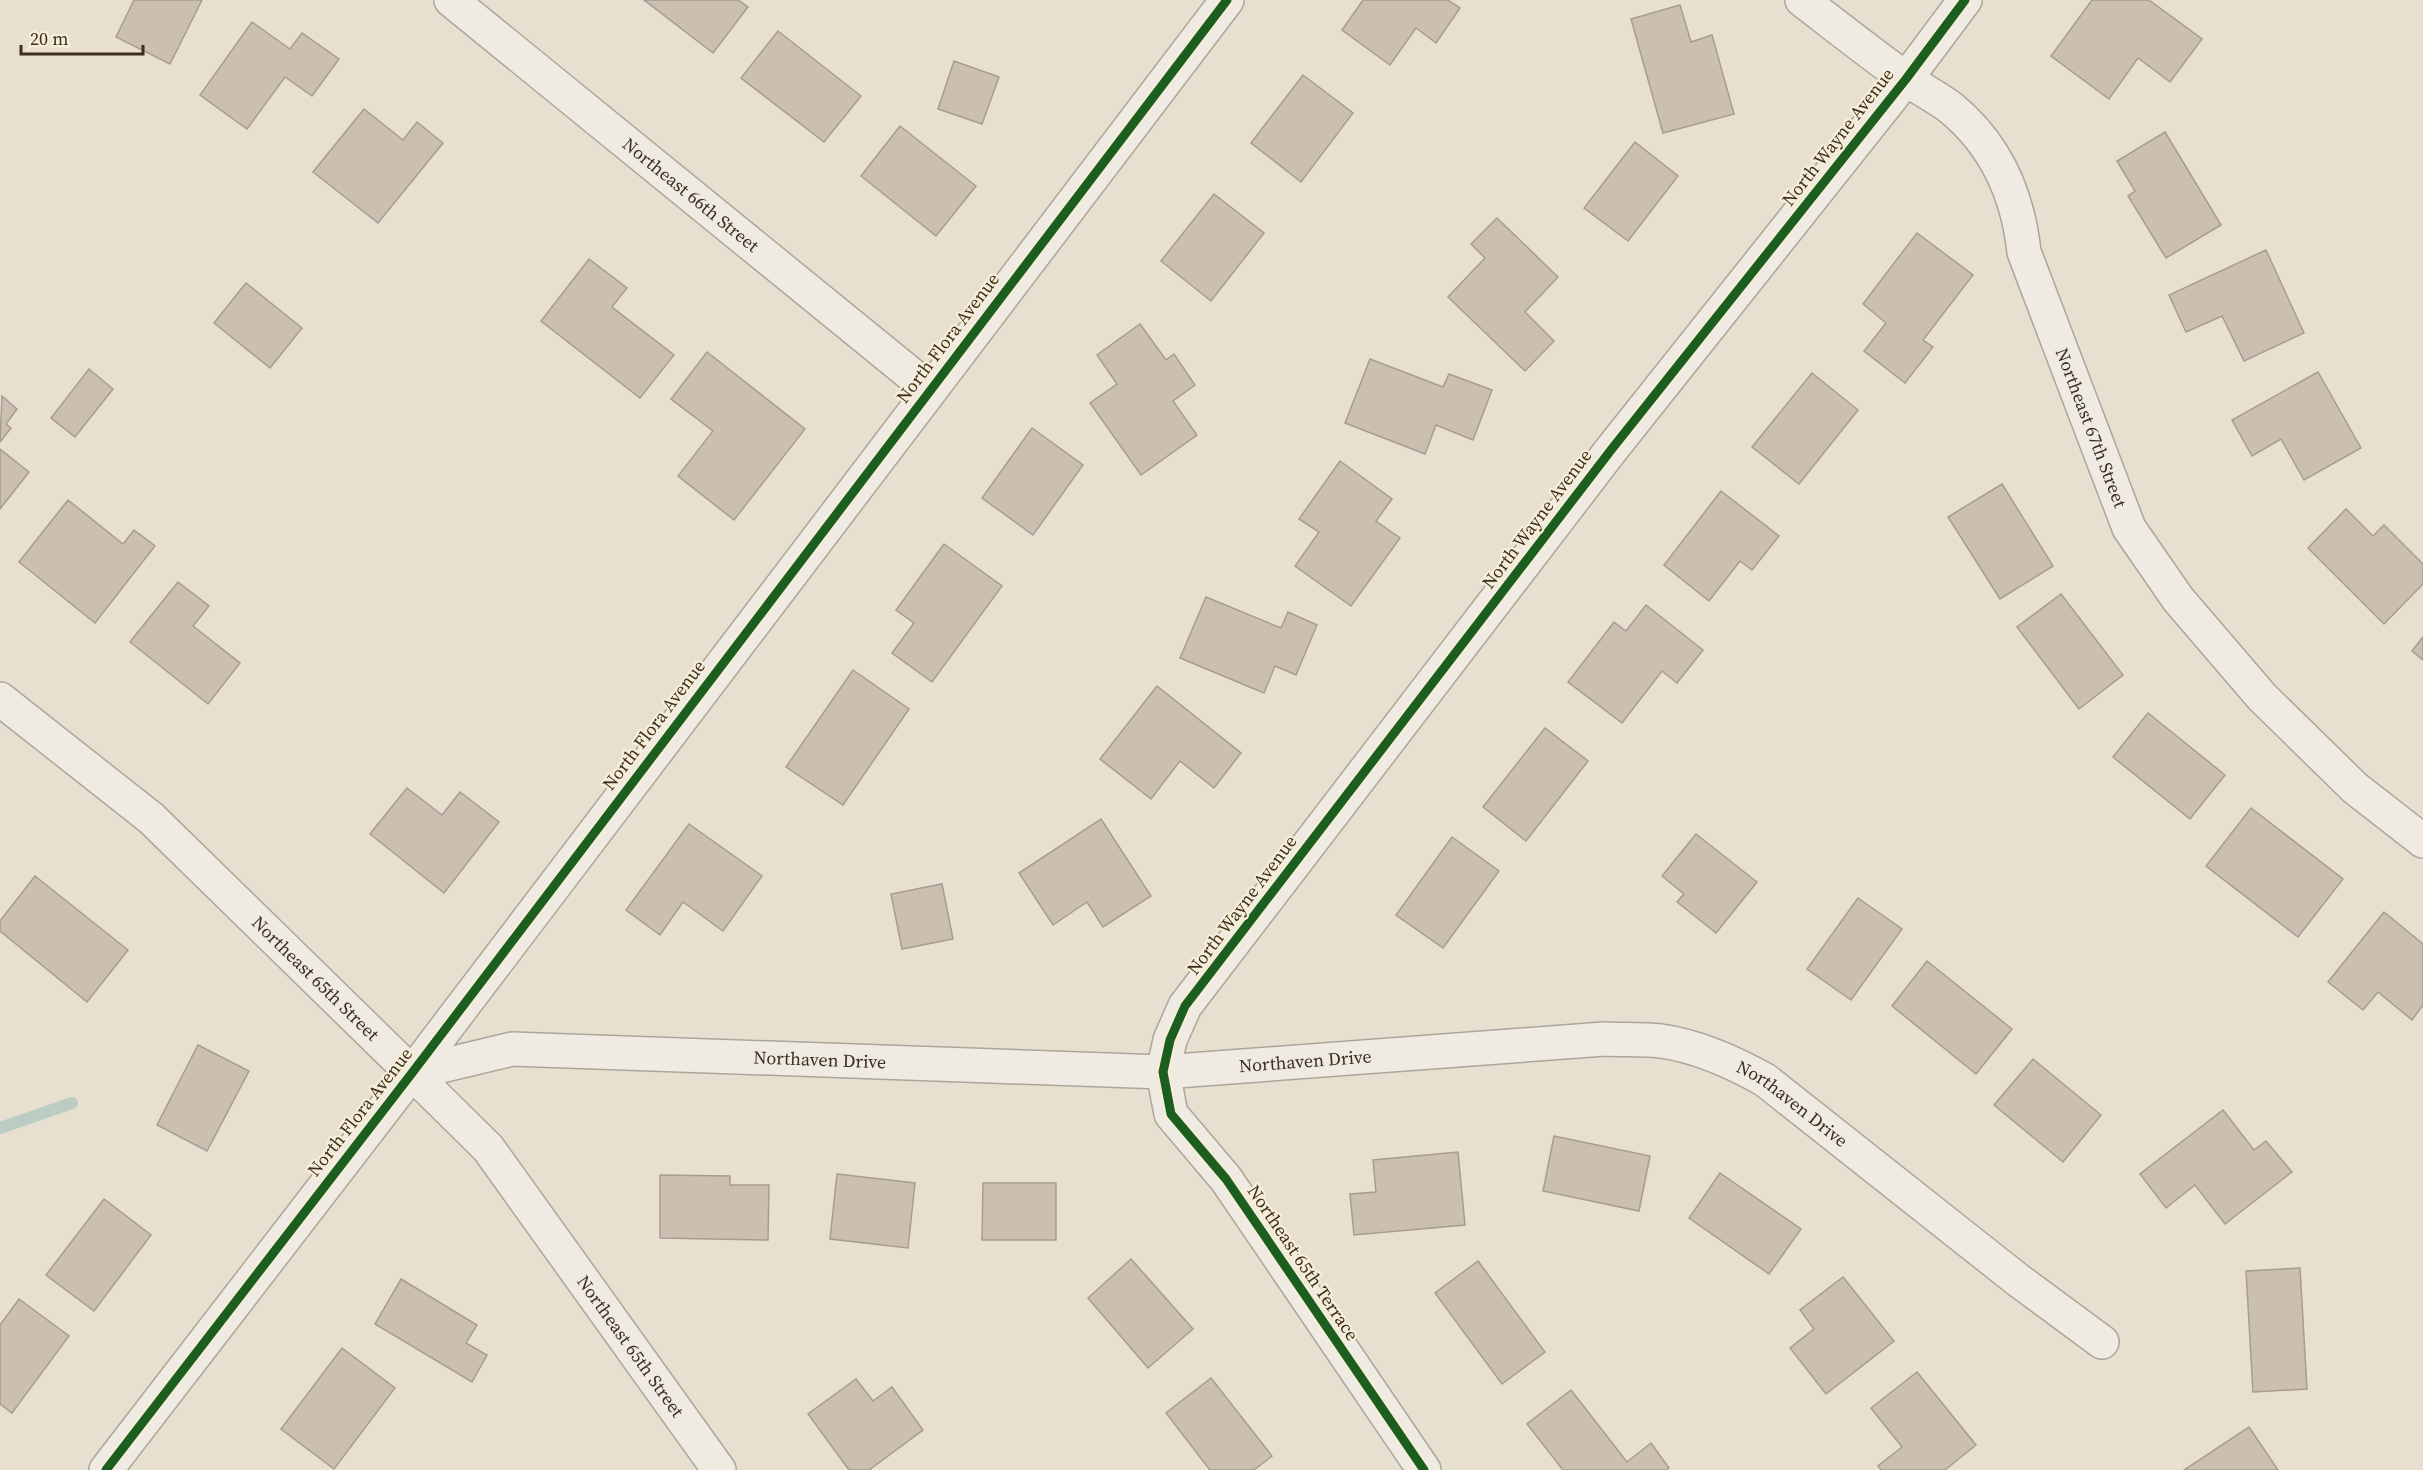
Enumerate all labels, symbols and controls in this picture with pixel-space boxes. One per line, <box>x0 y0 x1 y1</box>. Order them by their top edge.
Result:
scale bar <box>21 18 142 56</box>
text: 20 m <box>30 26 68 51</box>
street label: North Wayne Avenue <box>1776 62 1899 211</box>
street label: Northeast 66th Street <box>618 132 765 258</box>
street label: North Flora Avenue <box>890 267 1005 408</box>
street label: Northeast 67th Street <box>2050 344 2133 511</box>
street label: North Wayne Avenue <box>1476 444 1597 594</box>
street label: North Flora Avenue <box>596 654 711 795</box>
street label: North Wayne Avenue <box>1181 830 1302 980</box>
street label: Northeast 65th Street <box>246 910 385 1046</box>
street label: North Flora Avenue <box>301 1042 418 1181</box>
street label: Northaven Drive <box>1238 1043 1372 1078</box>
street label: Northaven Drive <box>753 1045 887 1074</box>
street label: Northaven Drive <box>1732 1054 1853 1153</box>
street label: Northeast 65th Terrace <box>1242 1180 1365 1346</box>
street label: Northeast 65th Street <box>571 1270 690 1422</box>

